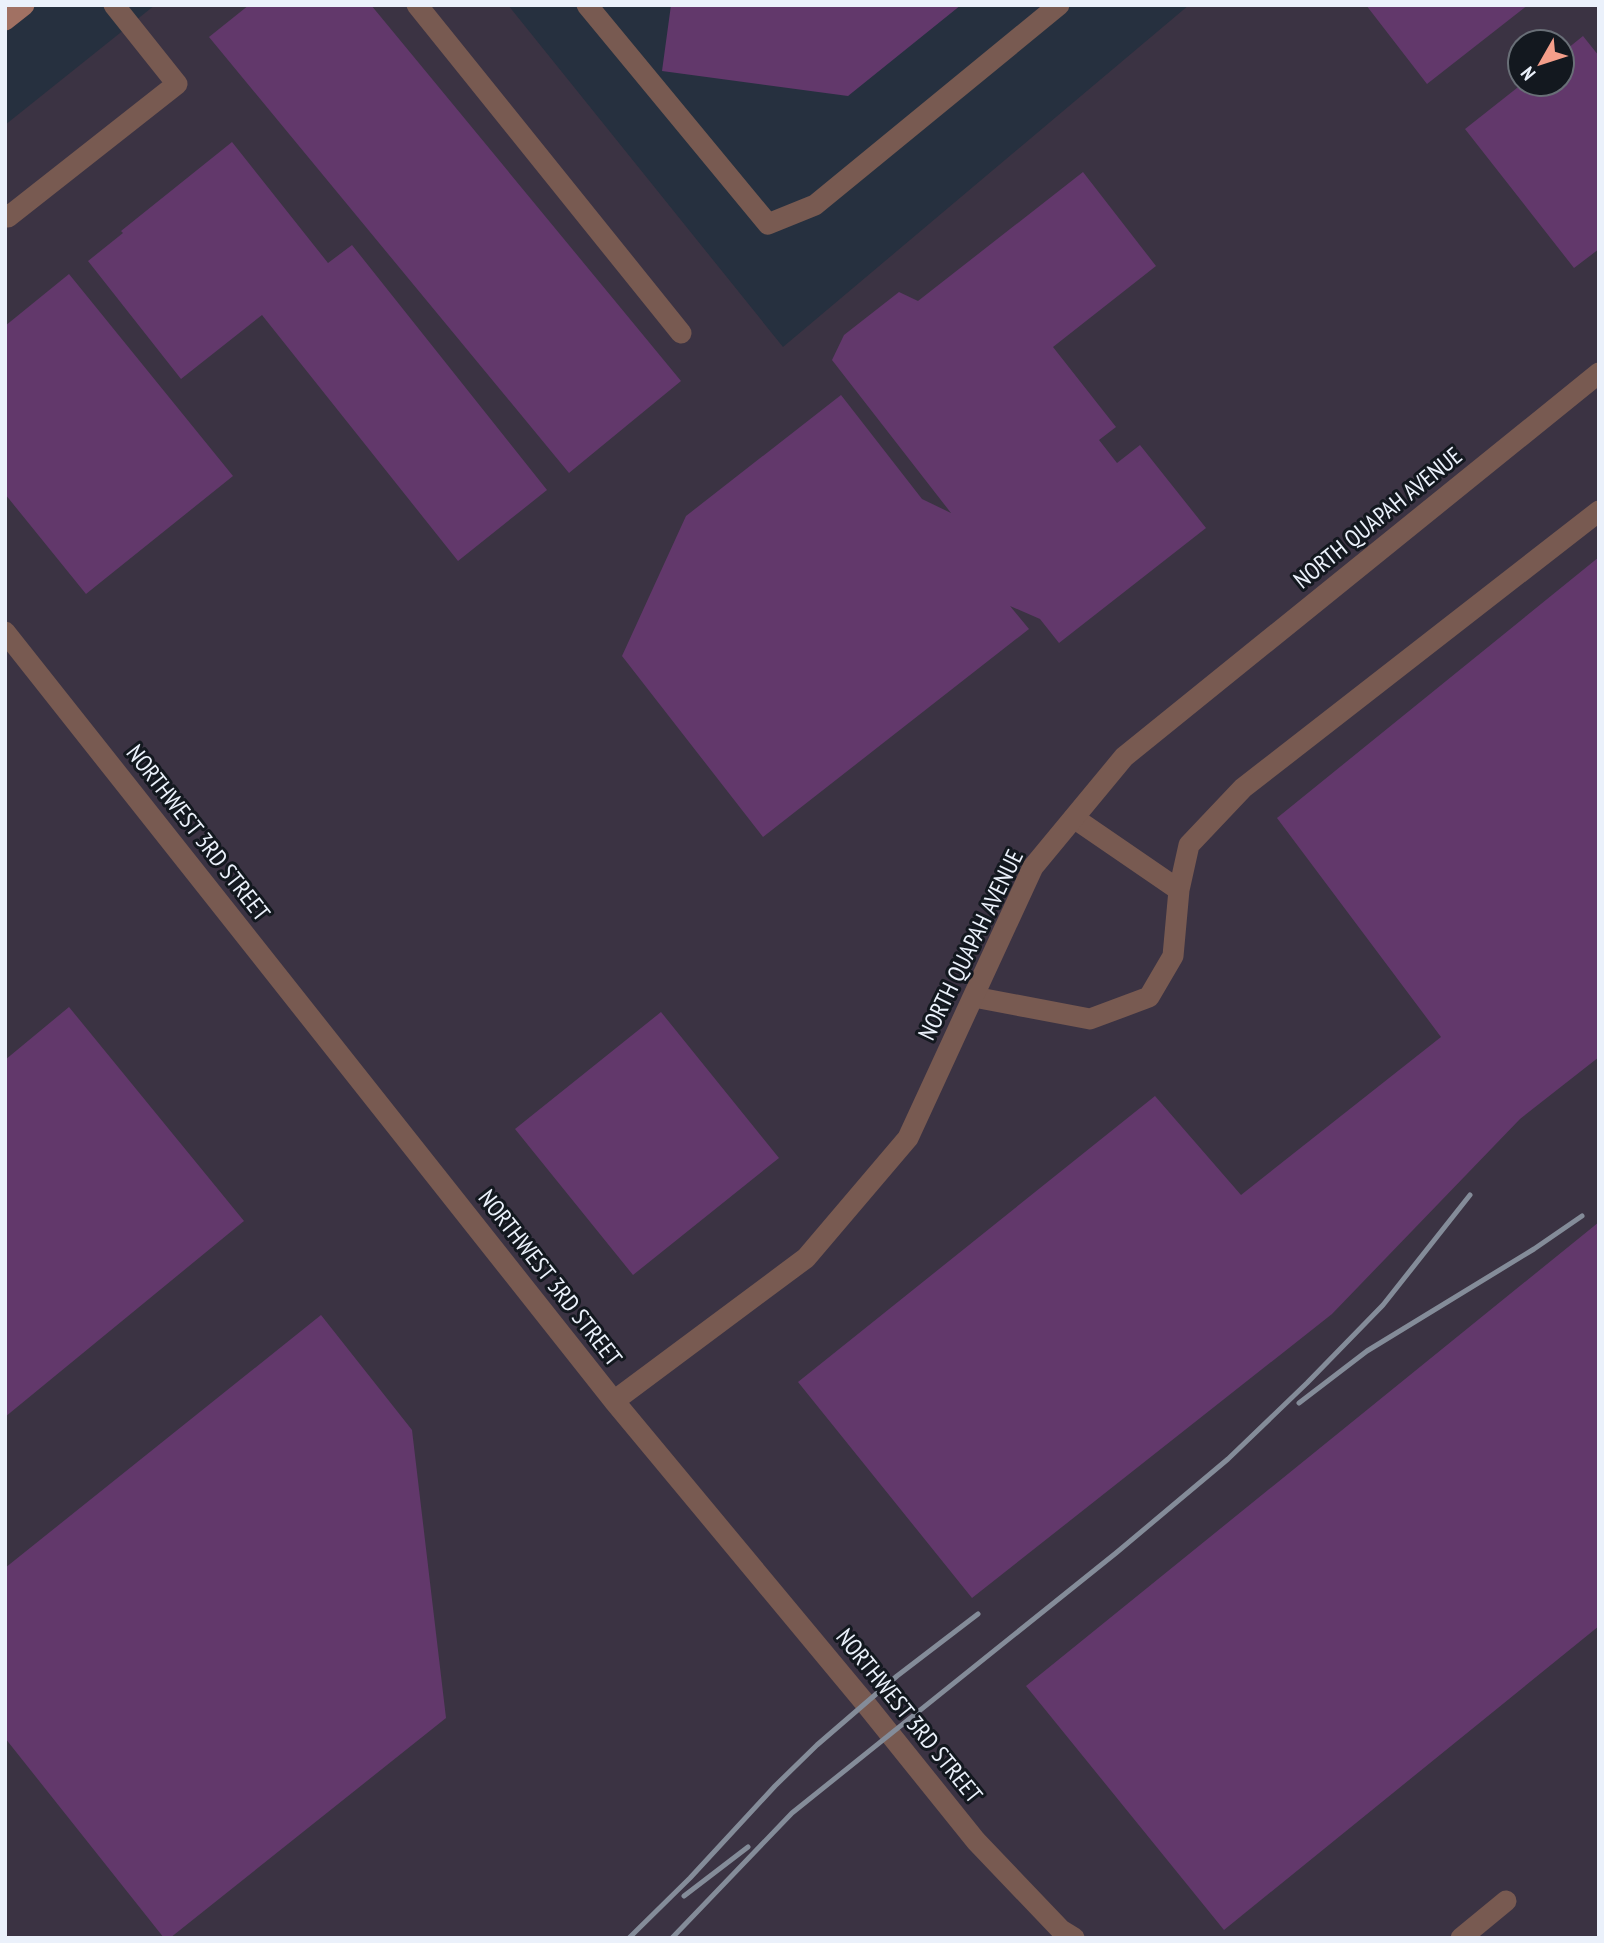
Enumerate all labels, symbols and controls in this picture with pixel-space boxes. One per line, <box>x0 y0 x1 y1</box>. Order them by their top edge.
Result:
north arrow <box>1506 28 1576 98</box>
text: N <box>1515 62 1540 85</box>
street label: NORTH QUAPAH AVENUE <box>1287 440 1468 595</box>
street label: NORTHWEST 3RD STREET <box>120 738 277 927</box>
street label: NORTH QUAPAH AVENUE <box>911 845 1030 1045</box>
street label: NORTHWEST 3RD STREET <box>472 1183 629 1372</box>
street label: NORTHWEST 3RD STREET <box>829 1622 989 1809</box>

